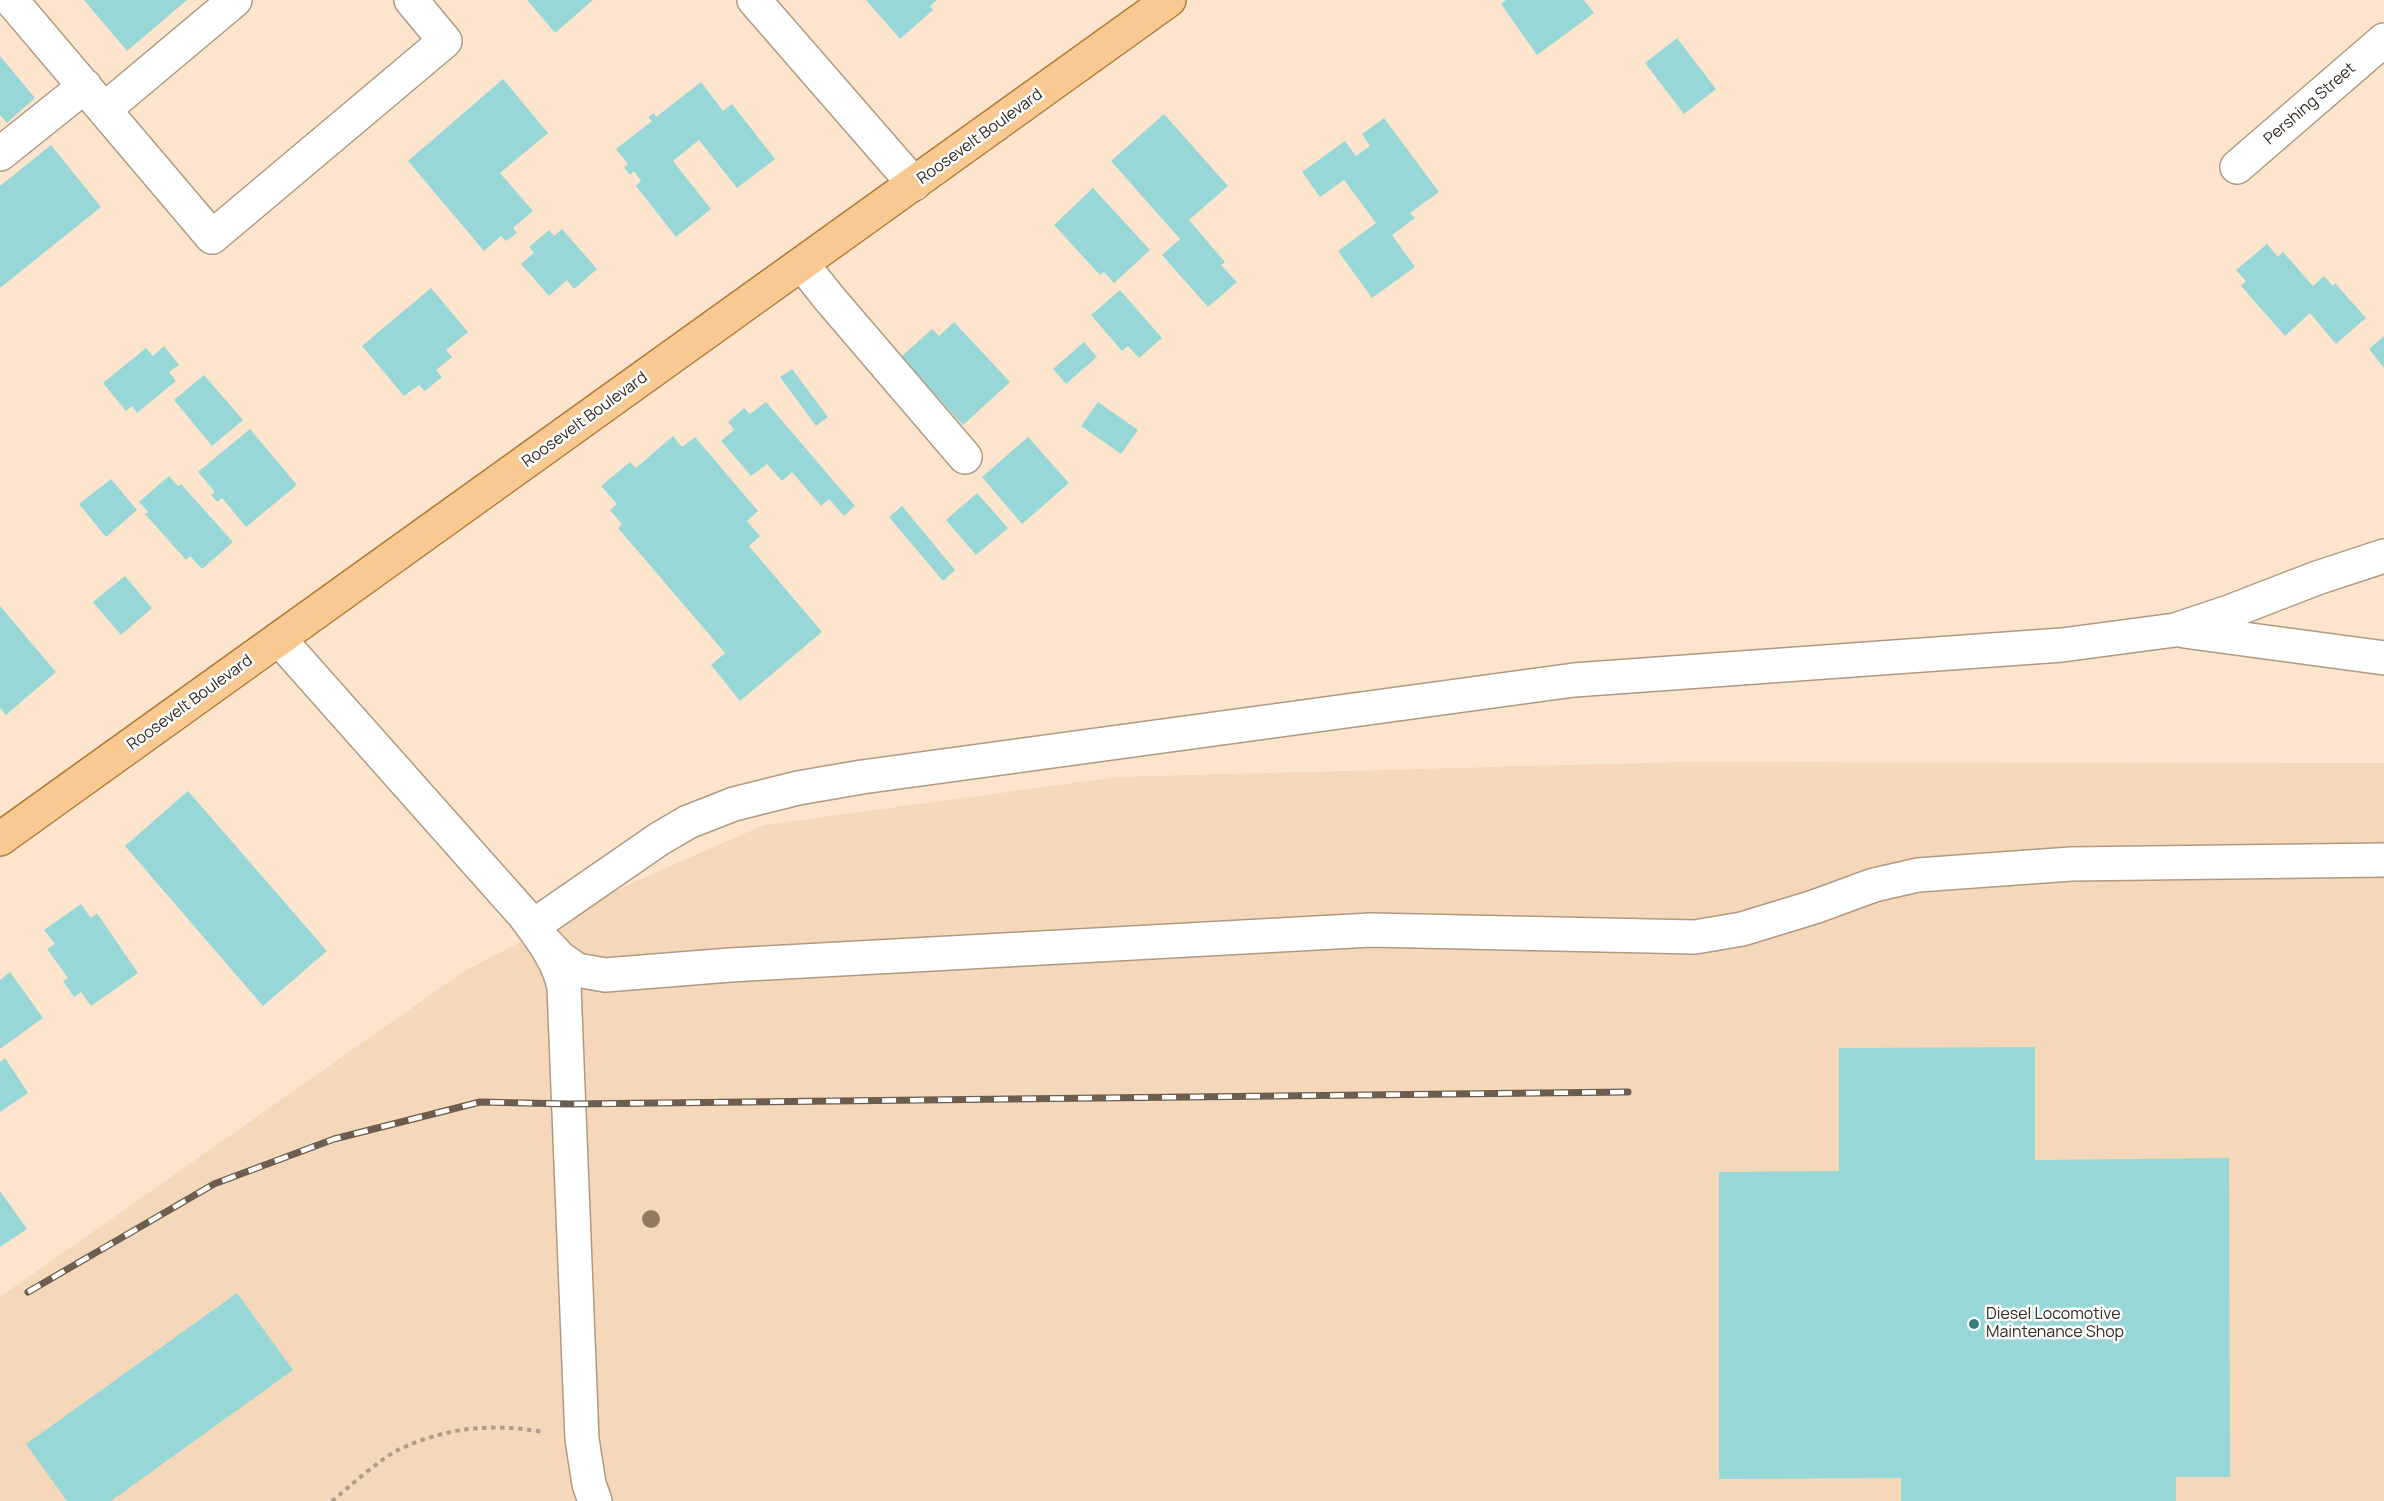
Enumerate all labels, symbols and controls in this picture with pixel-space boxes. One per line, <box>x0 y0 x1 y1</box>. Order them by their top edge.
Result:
street label: Pershing Street <box>2260 59 2360 149</box>
street label: Roosevelt Boulevard <box>914 85 1046 189</box>
street label: Roosevelt Boulevard <box>519 368 651 472</box>
street label: Roosevelt Boulevard <box>124 651 256 755</box>
place label: Diesel Locomotive Maintenance Shop <box>1986 1305 2124 1343</box>
marker: Diesel Locomotive Maintenance Shop <box>1967 1317 1981 1331</box>

